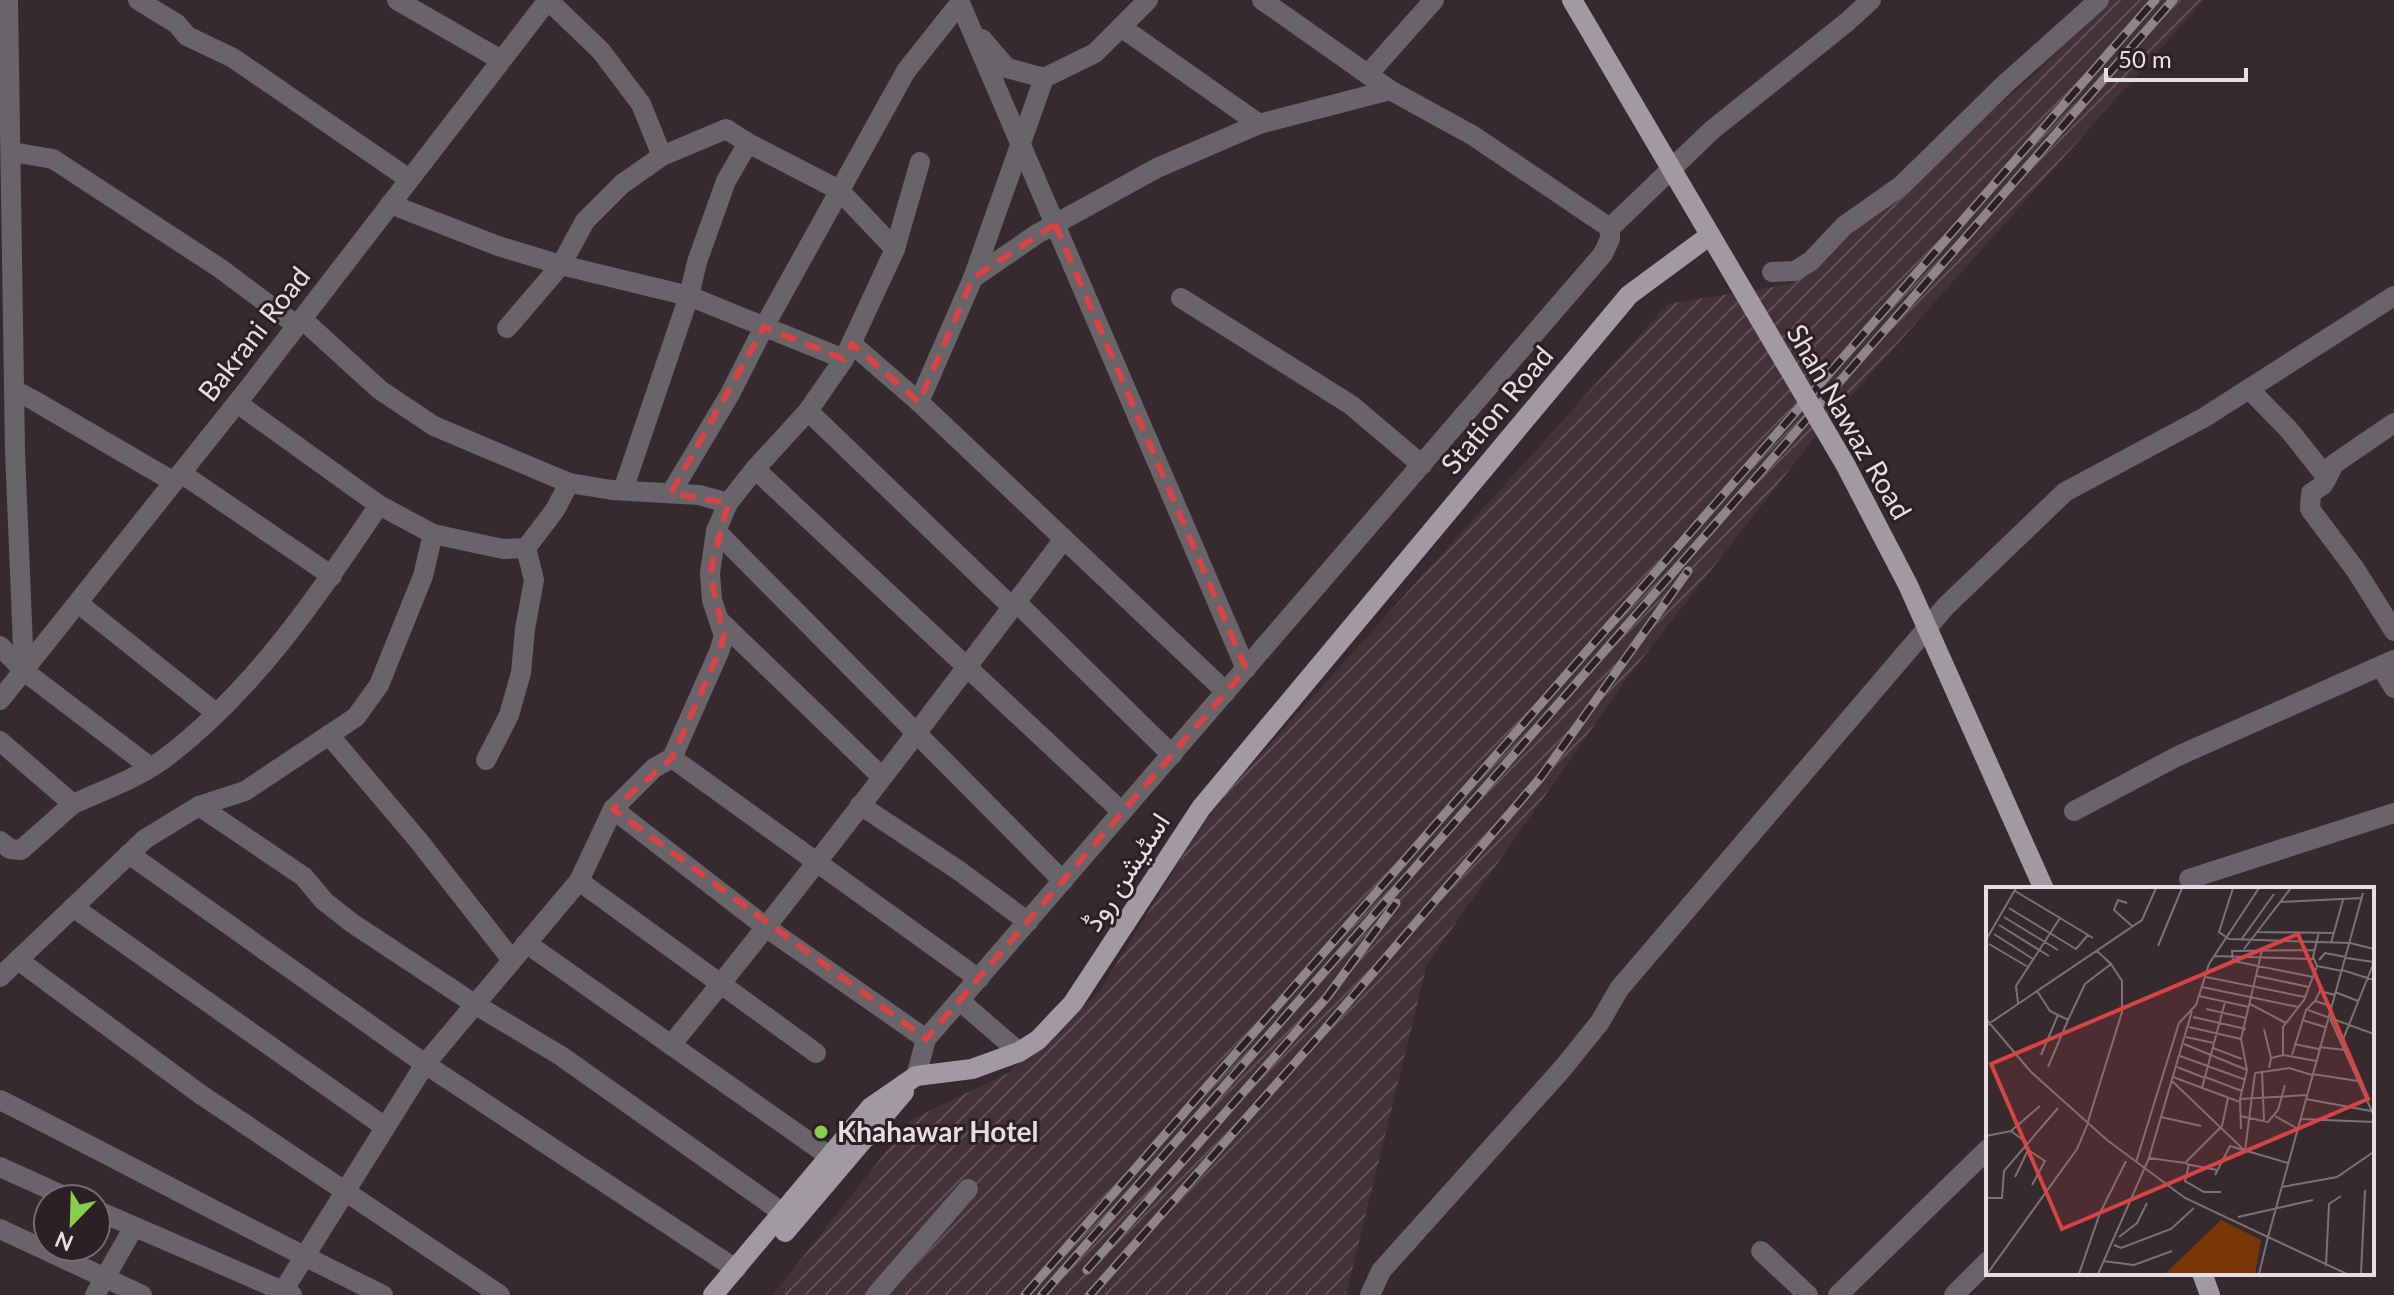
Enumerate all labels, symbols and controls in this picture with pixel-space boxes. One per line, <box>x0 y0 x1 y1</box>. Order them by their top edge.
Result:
scale bar <box>2106 32 2246 82</box>
text: 50 m <box>2118 44 2172 73</box>
street label: Bakrani Road <box>190 259 316 407</box>
street label: Shah Nawaz Road <box>1780 318 1920 525</box>
street label: Station Road <box>1433 339 1560 480</box>
street label: اسٹیشن روڈ <box>1074 806 1178 938</box>
inset map <box>1986 887 2374 1275</box>
place label: Khahawar Hotel <box>837 1114 1038 1148</box>
marker: Khahawar Hotel <box>812 1123 830 1141</box>
north arrow <box>32 1183 112 1263</box>
text: N <box>51 1226 77 1258</box>

